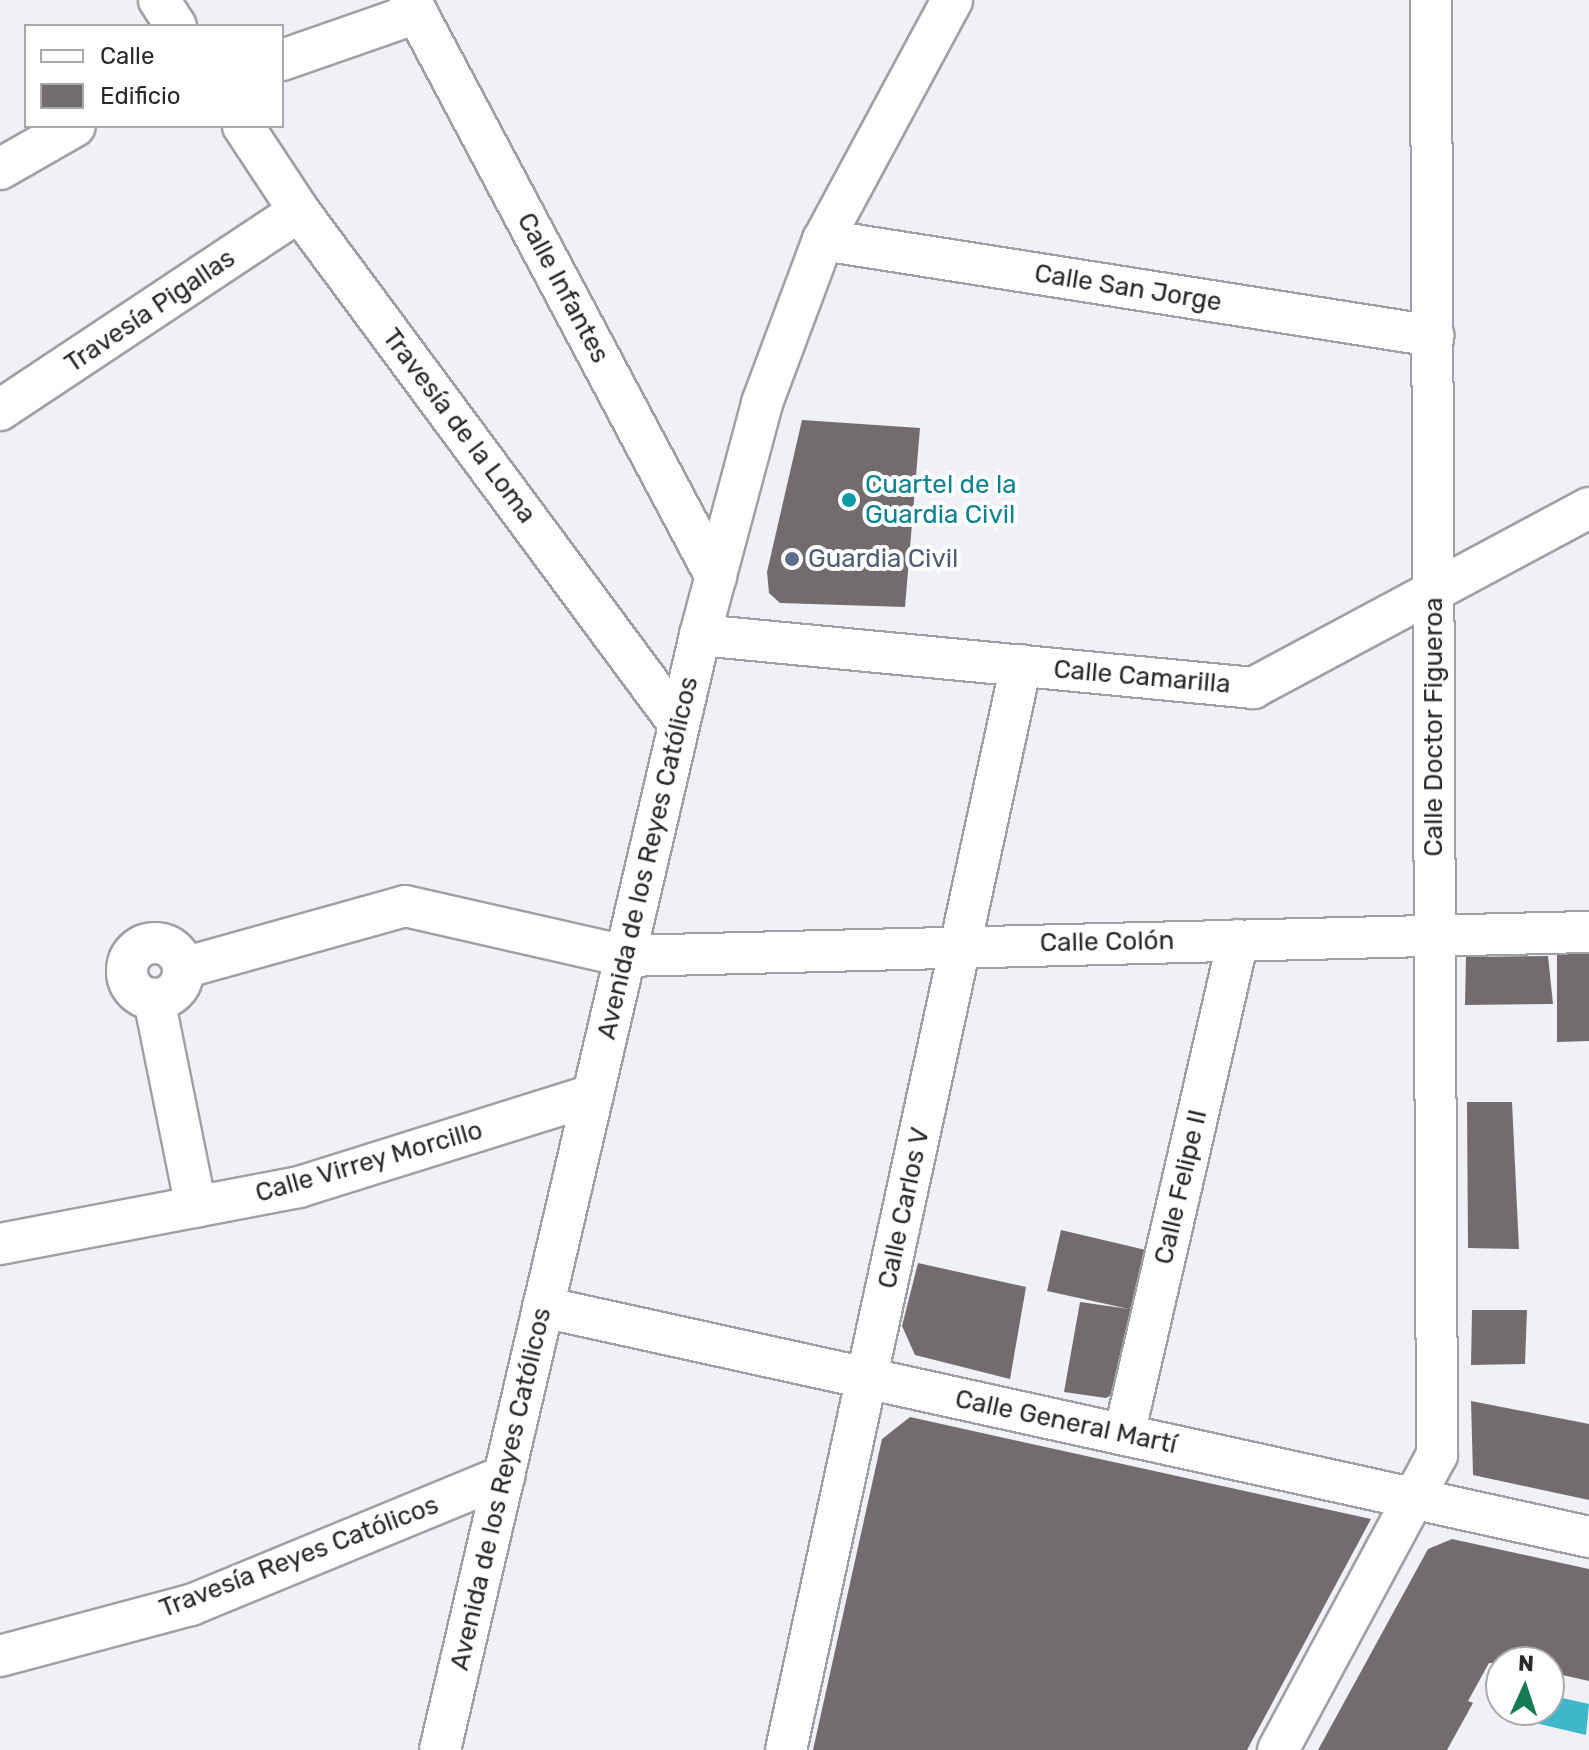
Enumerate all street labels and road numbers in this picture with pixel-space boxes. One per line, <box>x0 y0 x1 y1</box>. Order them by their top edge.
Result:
street label: Calle Infantes <box>510 208 616 368</box>
street label: Travesía Pigallas <box>59 243 241 379</box>
street label: Calle San Jorge <box>1032 258 1224 318</box>
street label: Travesía de la Loma <box>376 323 542 529</box>
street label: Calle Doctor Figueroa <box>1418 597 1450 857</box>
street label: Calle Camarilla <box>1052 654 1232 700</box>
street label: Avenida de los Reyes Católicos <box>591 674 705 1042</box>
street label: Calle Colón <box>1040 925 1174 959</box>
street label: Calle Felipe II <box>1148 1107 1214 1267</box>
street label: Calle Virrey Morcillo <box>251 1114 487 1210</box>
street label: Calle Carlos V <box>872 1124 936 1292</box>
street label: Avenida de los Reyes Católicos <box>444 1305 558 1673</box>
street label: Calle General Martí <box>952 1383 1180 1461</box>
street label: Travesía Reyes Católicos <box>155 1489 443 1625</box>

